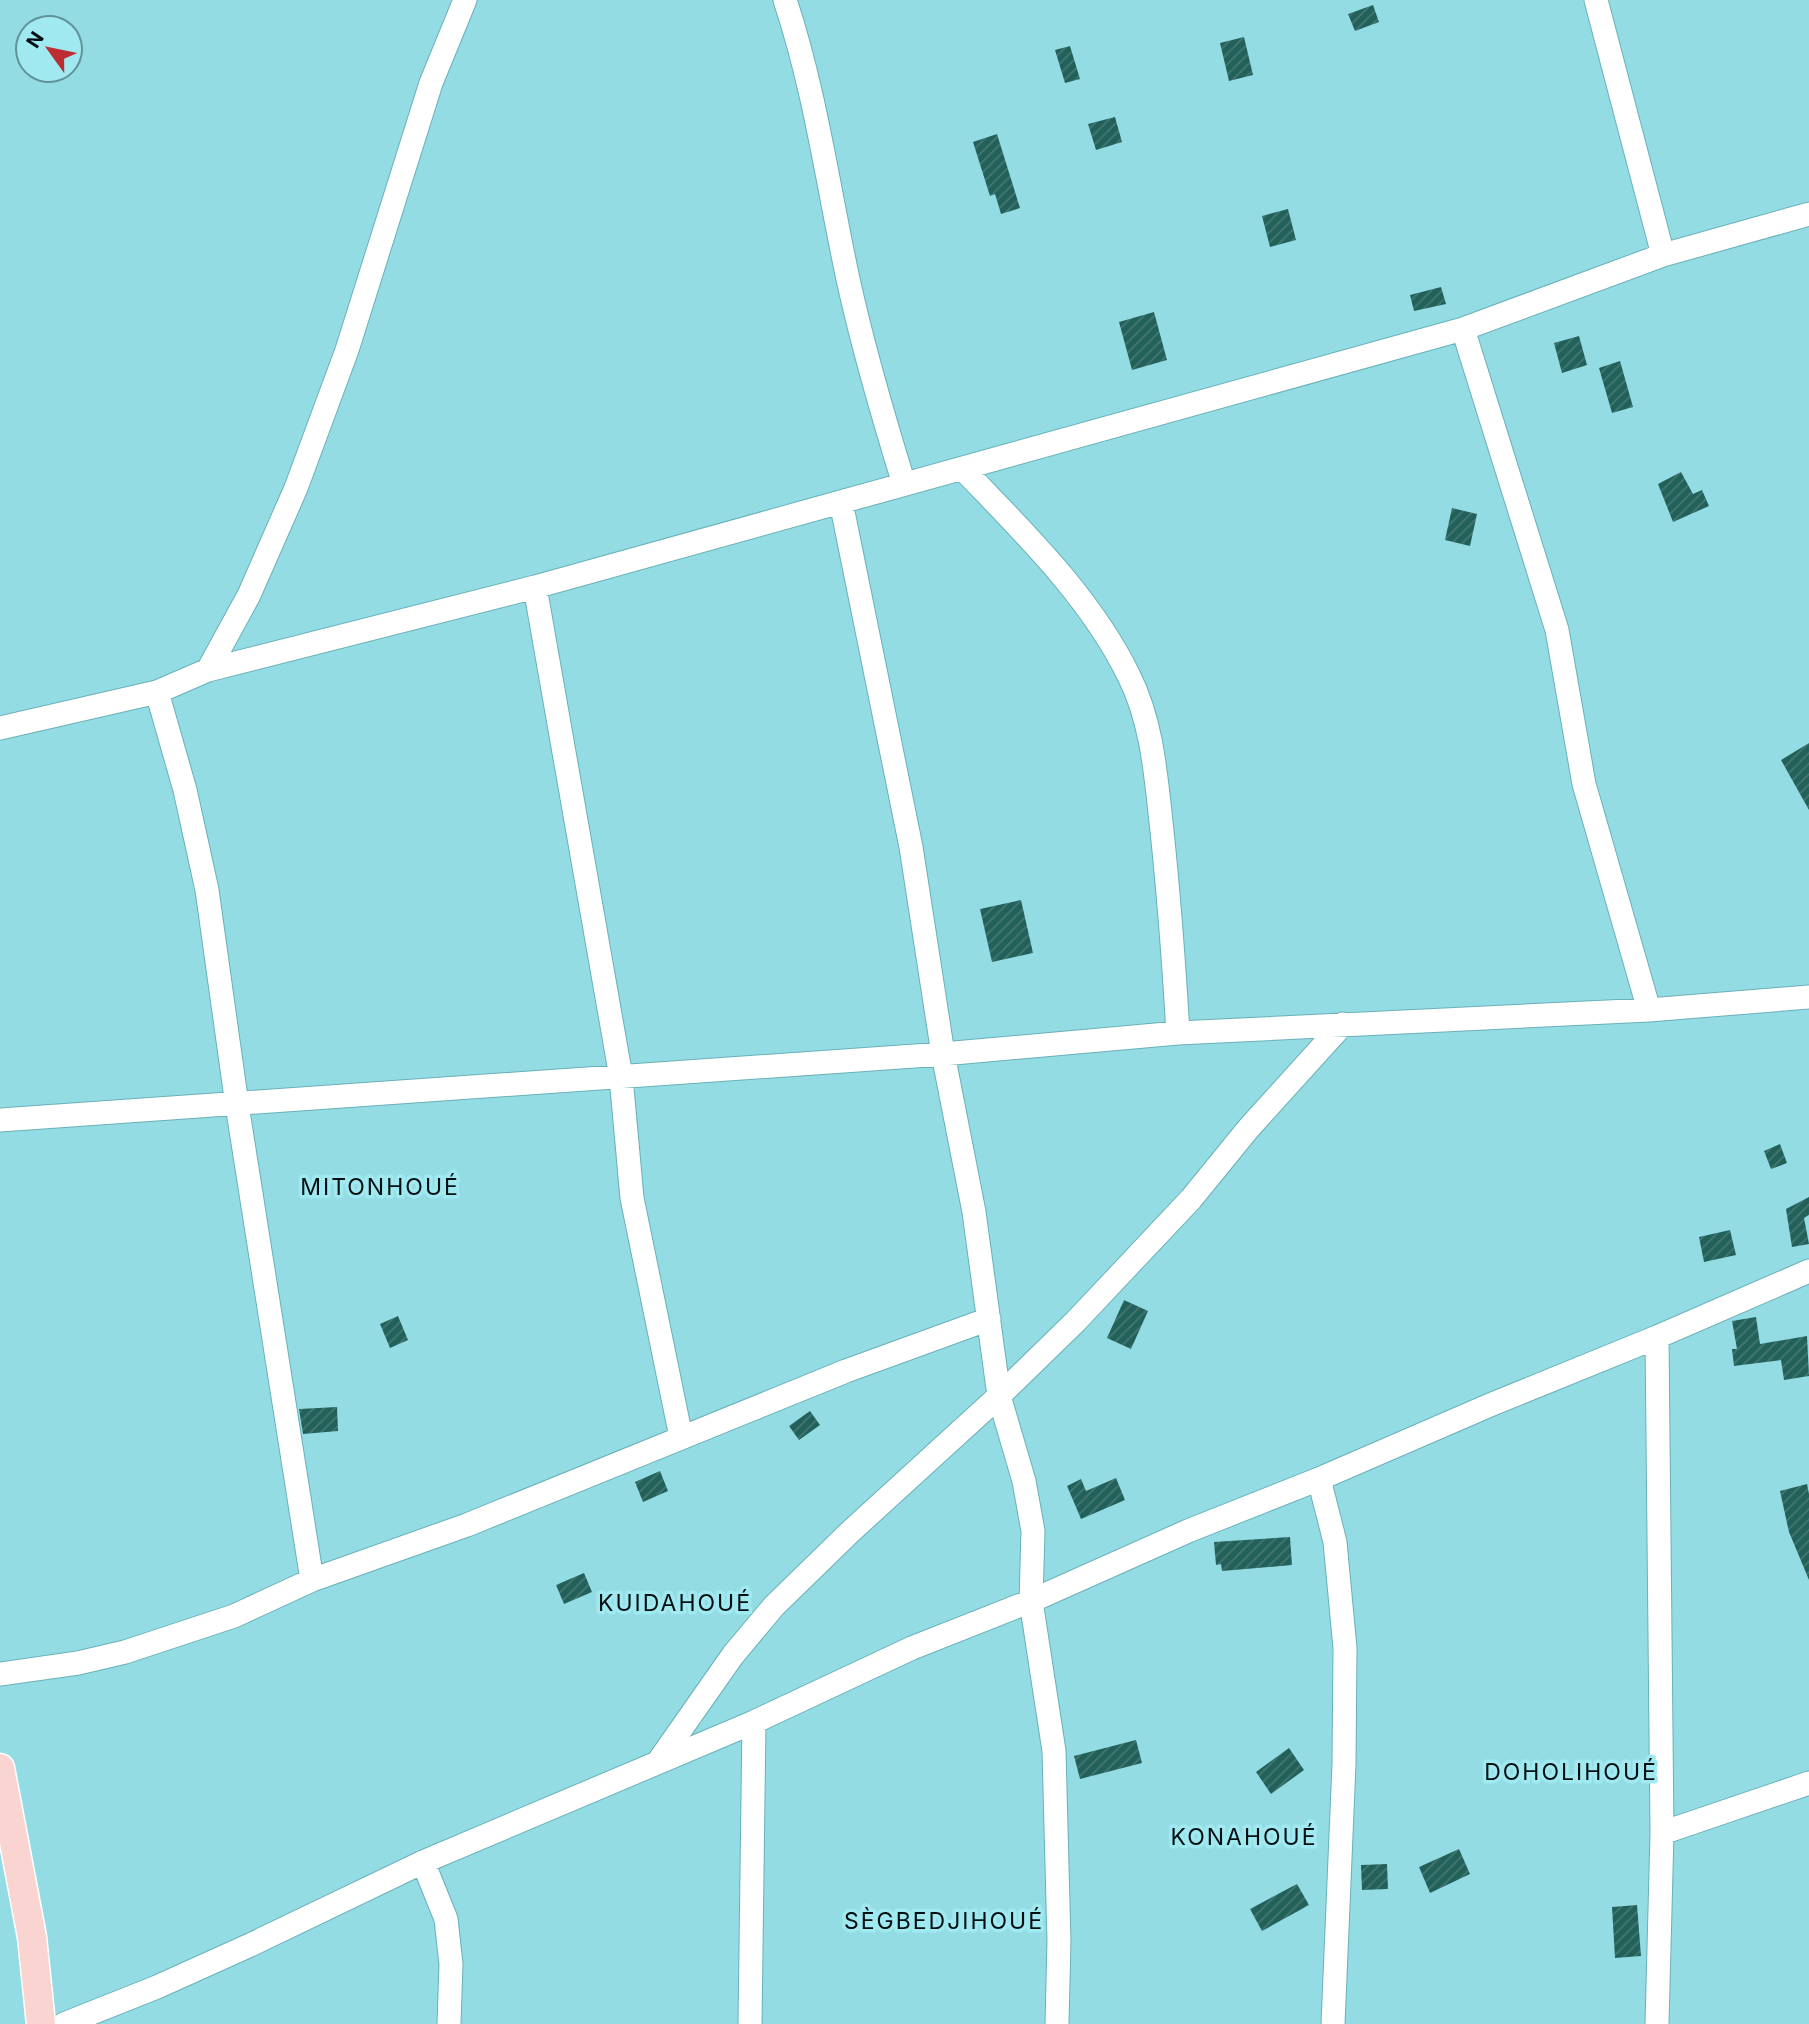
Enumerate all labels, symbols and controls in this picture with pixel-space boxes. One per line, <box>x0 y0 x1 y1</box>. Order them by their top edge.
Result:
north arrow <box>14 14 84 84</box>
text: N <box>22 28 49 52</box>
district label: MITONHOUÉ <box>300 1173 460 1201</box>
district label: KUIDAHOUÉ <box>598 1589 752 1617</box>
district label: DOHOLIHOUÉ <box>1484 1758 1658 1786</box>
district label: KONAHOUÉ <box>1170 1823 1318 1851</box>
district label: SÈGBEDJIHOUÉ <box>844 1907 1044 1935</box>

